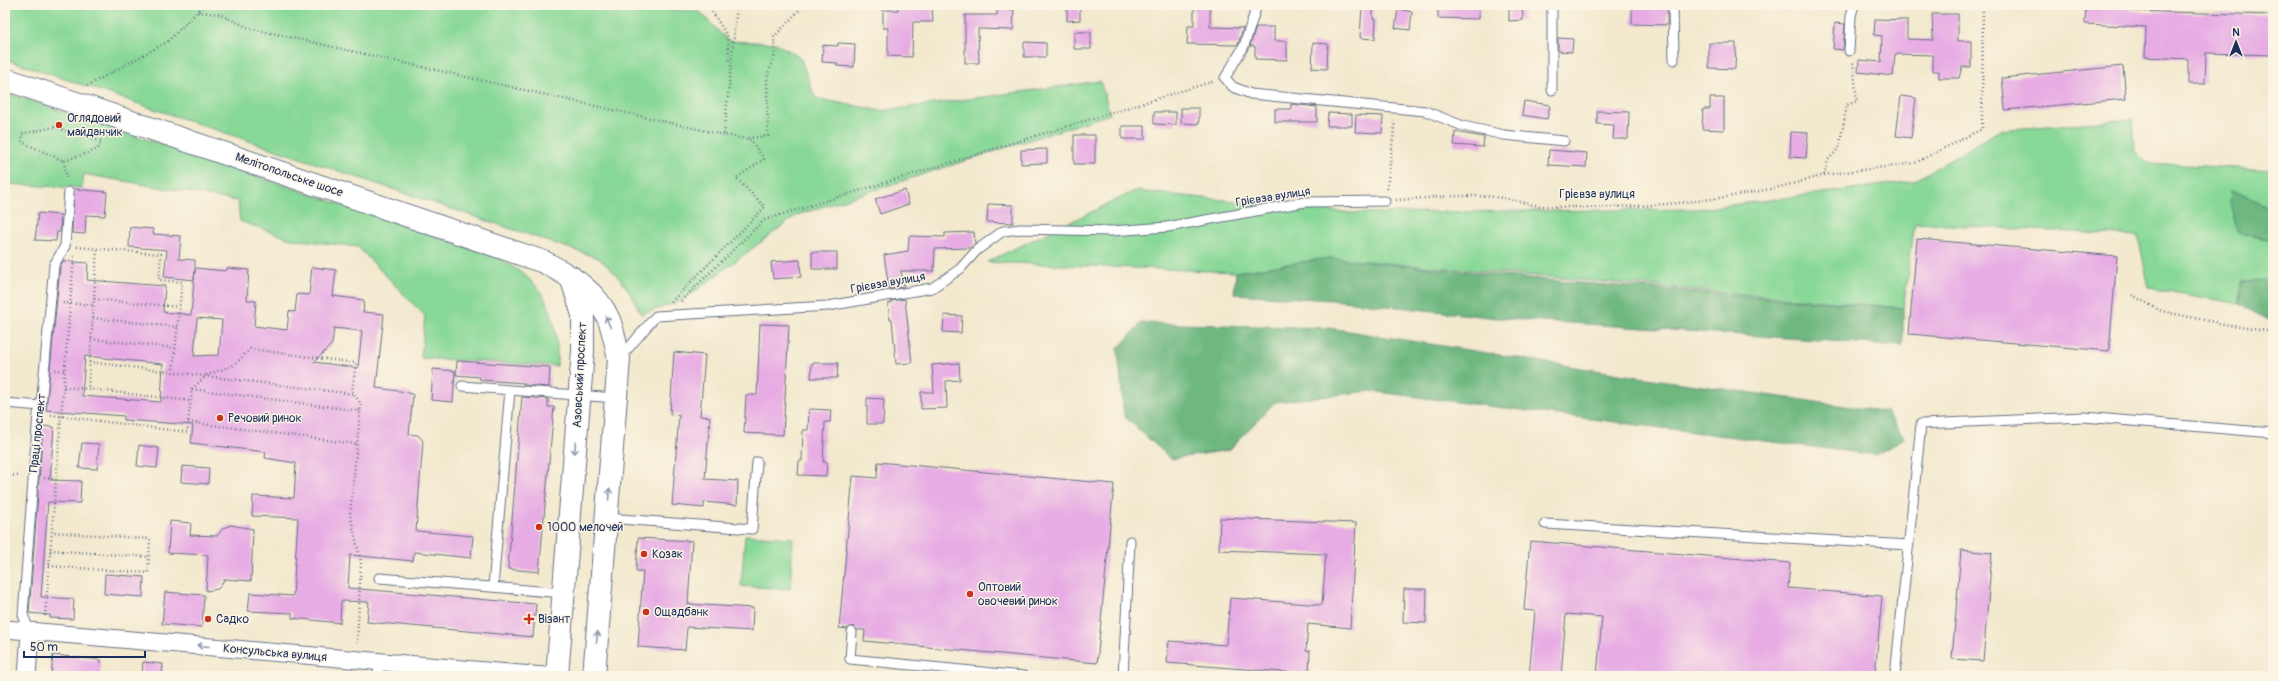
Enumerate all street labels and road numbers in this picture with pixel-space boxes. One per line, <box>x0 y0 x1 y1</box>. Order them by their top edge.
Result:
street label: Мелітопольське шосе <box>233 149 345 201</box>
street label: Грієвза вулиця <box>1234 184 1312 210</box>
street label: Грієвза вулиця <box>1559 187 1635 202</box>
street label: Грієвза вулиця <box>849 269 927 297</box>
street label: Азовський проспект <box>570 322 590 428</box>
street label: Праці проспект <box>26 393 50 473</box>
street label: Консульська вулиця <box>222 641 328 665</box>

